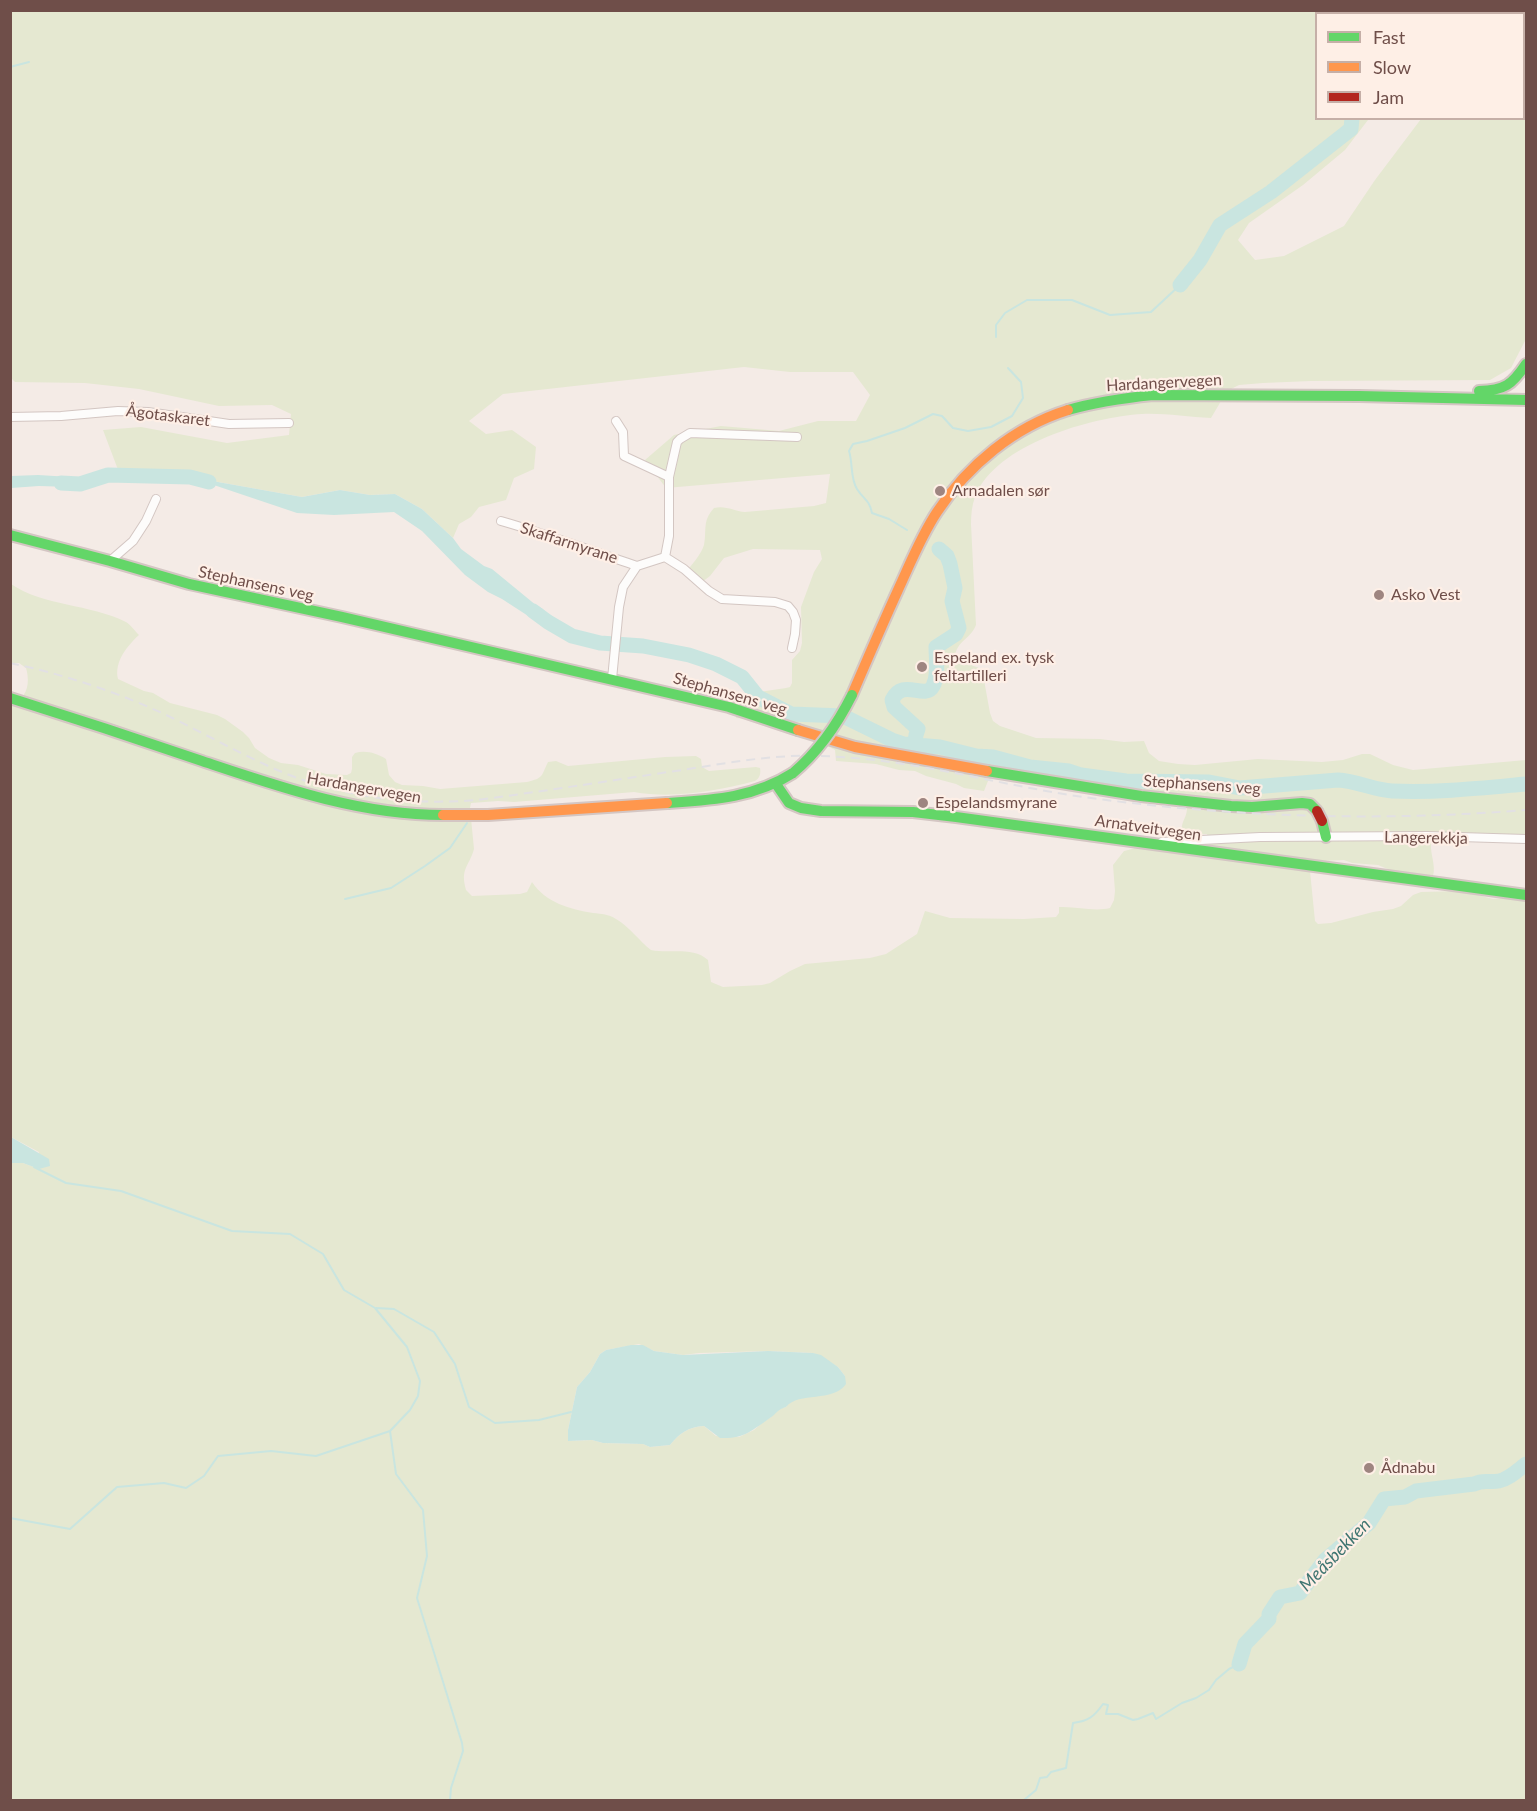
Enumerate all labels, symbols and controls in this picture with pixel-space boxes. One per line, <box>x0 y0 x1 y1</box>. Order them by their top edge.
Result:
legend <box>1315 12 1525 120</box>
text: Fast <box>1373 26 1405 48</box>
text: Slow <box>1373 56 1411 78</box>
text: Jam <box>1373 86 1404 108</box>
street label: Hardangervegen <box>1106 370 1222 396</box>
street label: Ågotaskaret <box>125 401 211 431</box>
place label: Arnadalen sør <box>952 481 1049 501</box>
marker: Arnadalen sør <box>933 484 947 498</box>
street label: Skaffarmyrane <box>518 518 620 568</box>
street label: Stephansens veg <box>197 562 315 606</box>
place label: Asko Vest <box>1391 585 1460 605</box>
marker: Asko Vest <box>1372 588 1386 602</box>
place label: Espeland ex. tysk feltartilleri <box>934 648 1054 686</box>
marker: Espeland ex. tysk feltartilleri <box>915 660 929 674</box>
street label: Stephansens veg <box>671 669 789 719</box>
street label: Hardangervegen <box>305 768 423 808</box>
street label: Stephansens veg <box>1143 771 1261 799</box>
place label: Espelandsmyrane <box>935 793 1057 813</box>
marker: Espelandsmyrane <box>916 796 930 810</box>
street label: Arnatveitvegen <box>1094 811 1202 845</box>
street label: Langerekkja <box>1384 828 1468 848</box>
place label: Ådnabu <box>1381 1458 1435 1478</box>
marker: Ådnabu <box>1362 1461 1376 1475</box>
water label: Meåsbekken <box>1295 1514 1375 1596</box>

